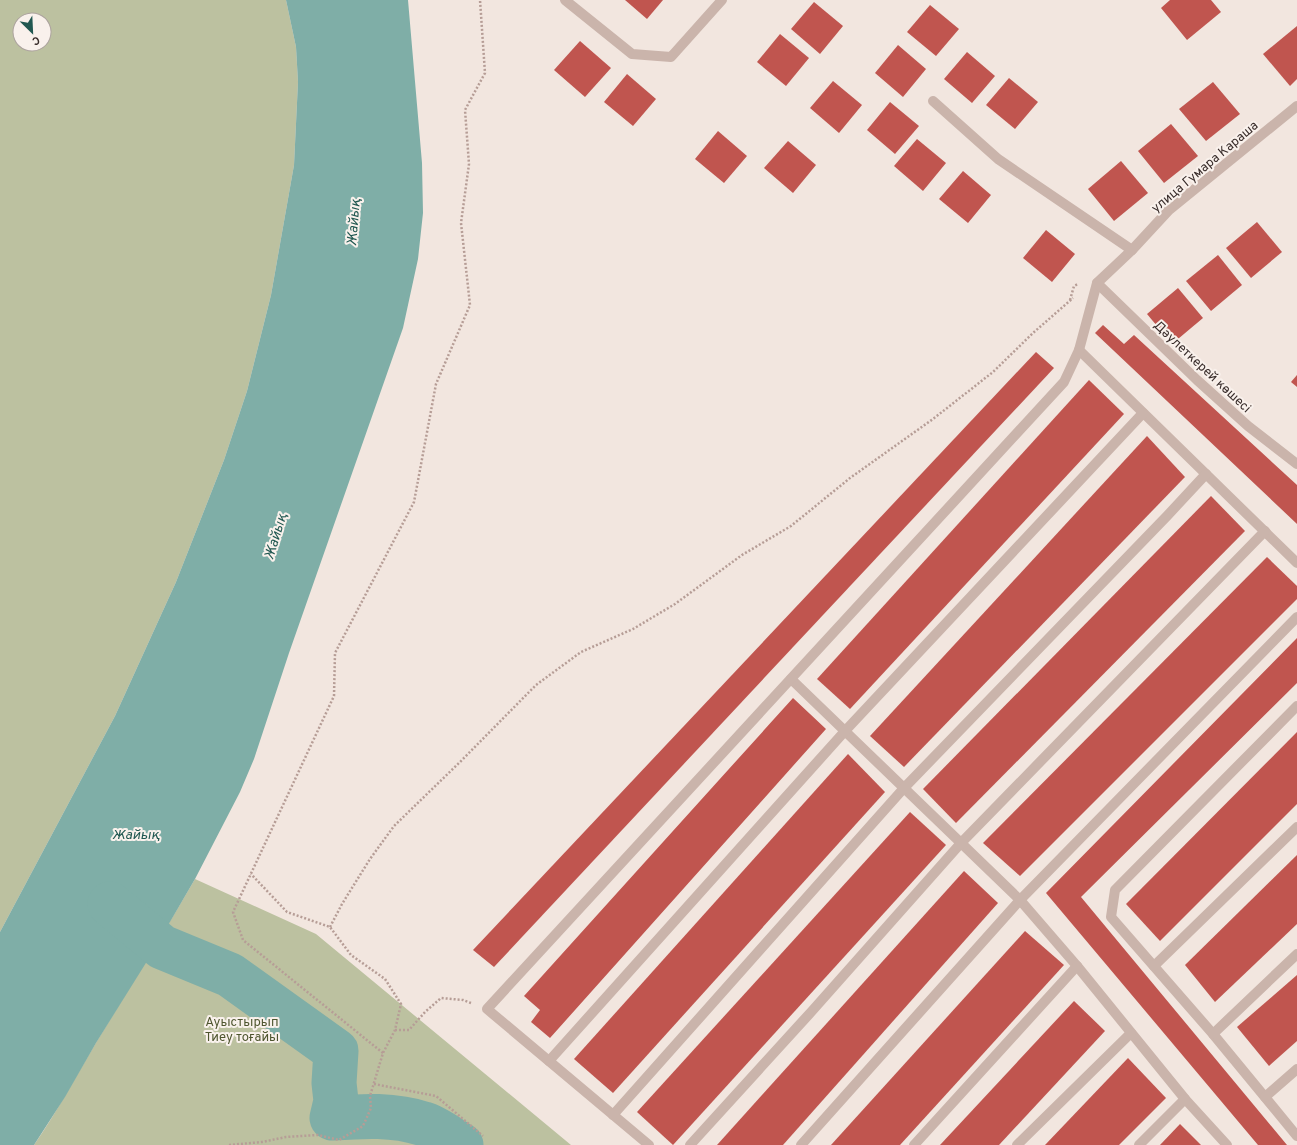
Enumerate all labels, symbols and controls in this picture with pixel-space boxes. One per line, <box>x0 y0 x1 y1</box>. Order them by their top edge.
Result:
north arrow <box>12 12 52 52</box>
text: С <box>30 32 42 48</box>
street label: улица Гумара Караша <box>1149 118 1262 217</box>
water label: Жайық <box>344 197 365 247</box>
street label: Дәулеткерей көшесі <box>1149 318 1254 417</box>
water label: Жайық <box>261 511 292 562</box>
water label: Жайық <box>112 827 160 844</box>
park label: Ауыстырып Тиеу тоғайы <box>205 1015 279 1046</box>

